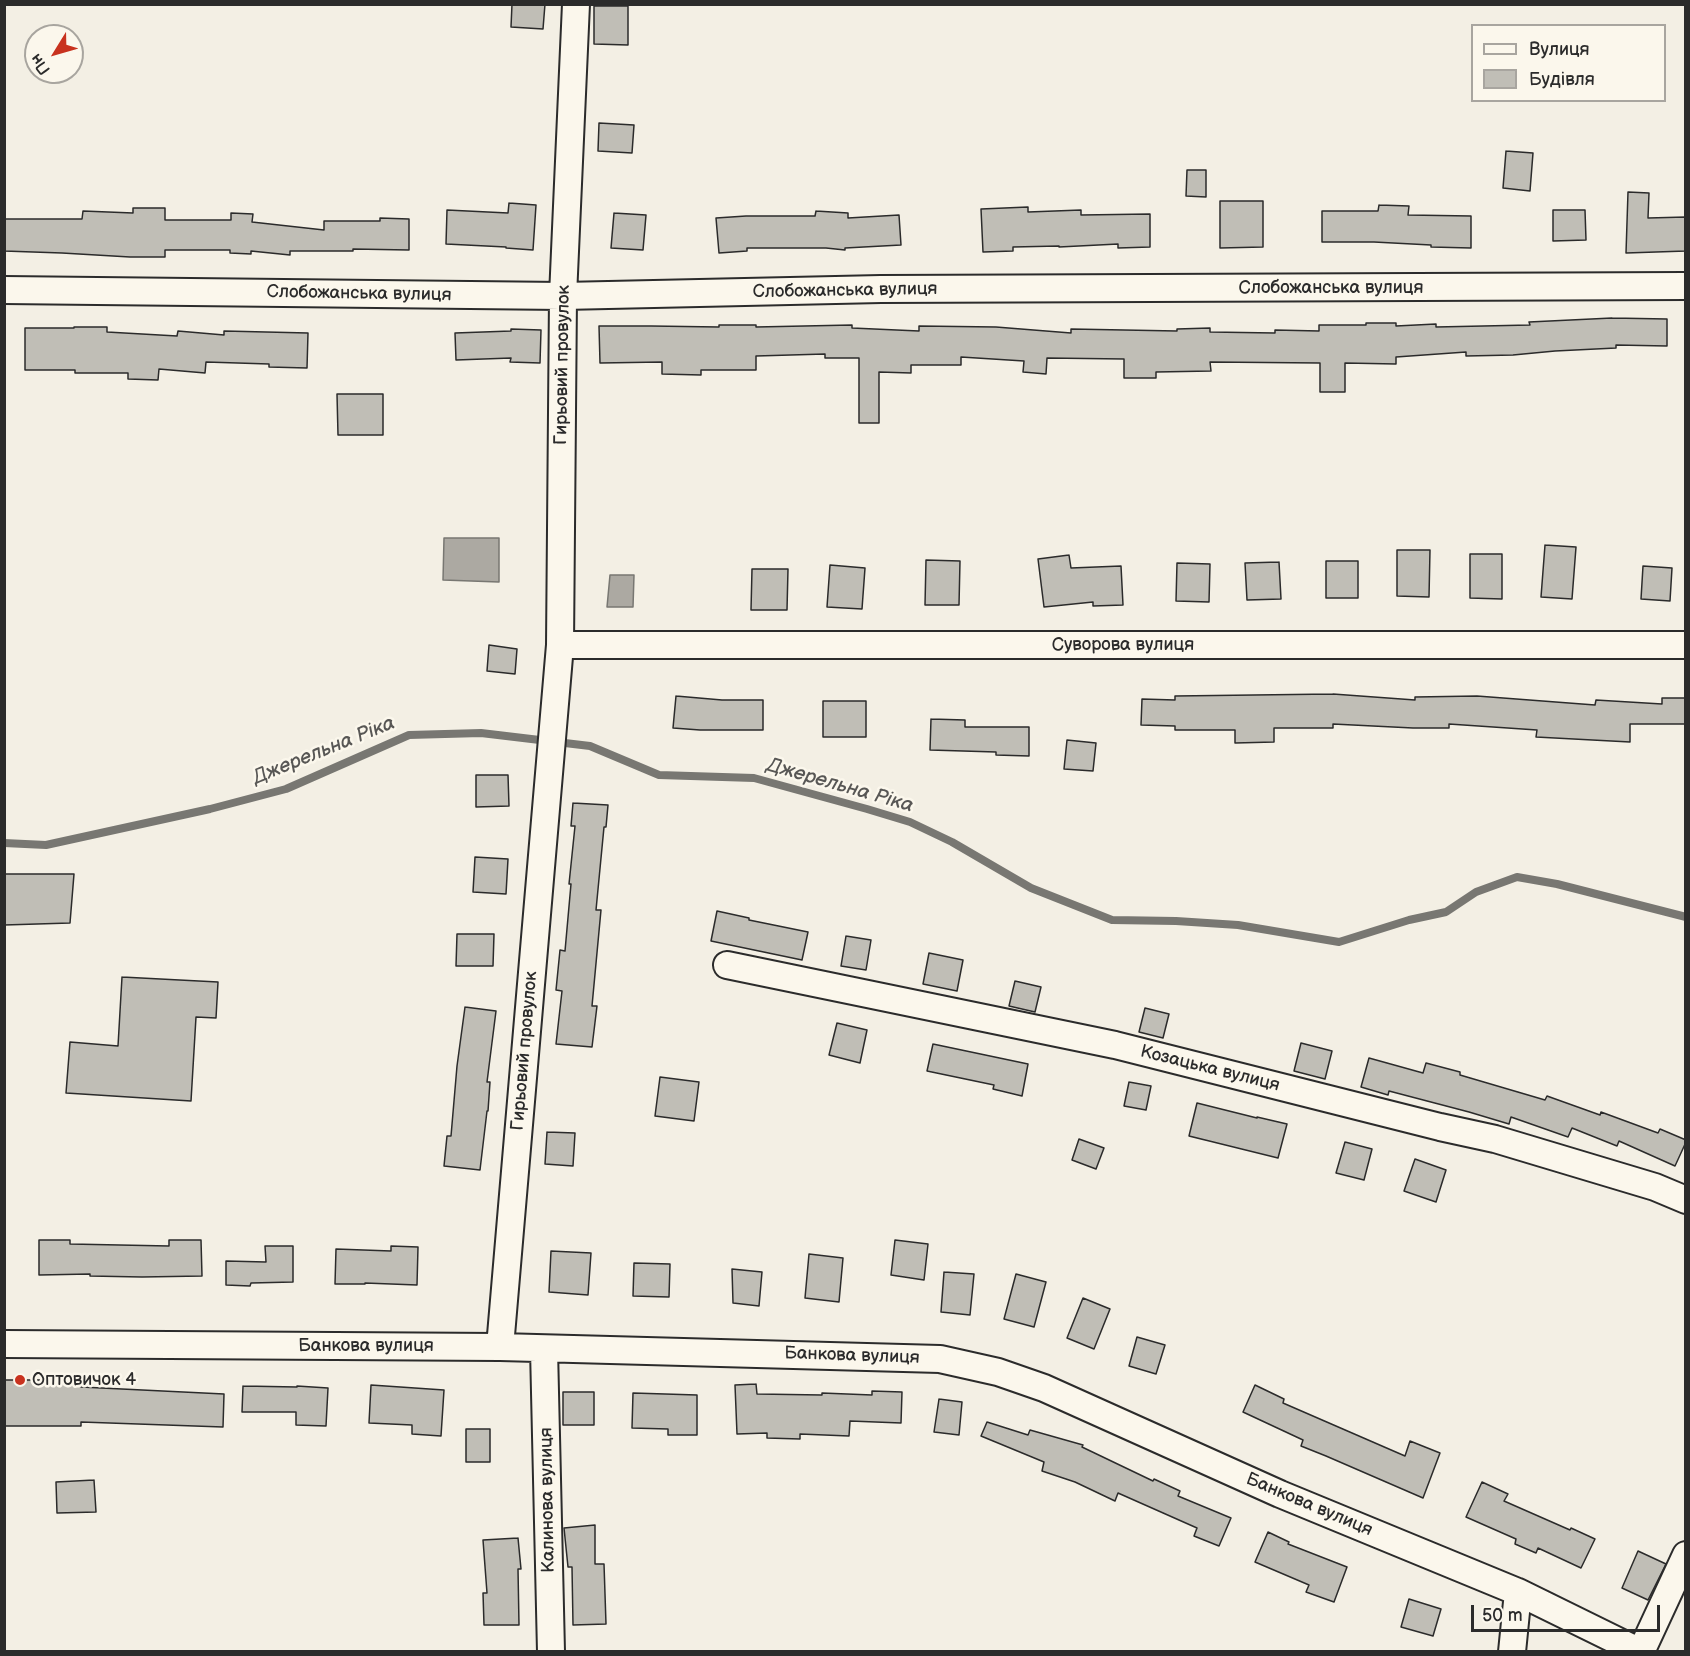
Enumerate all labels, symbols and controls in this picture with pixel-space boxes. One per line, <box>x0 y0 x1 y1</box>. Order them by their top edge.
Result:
north arrow <box>24 24 84 84</box>
legend <box>1471 24 1666 102</box>
text: Вулиця <box>1529 39 1590 60</box>
text: Пн <box>27 50 55 78</box>
text: Будівля <box>1529 69 1595 90</box>
street label: Слобожанська вулиця <box>1239 277 1423 299</box>
street label: Слобожанська вулиця <box>752 279 938 303</box>
street label: Слобожанська вулиця <box>266 282 452 306</box>
street label: Гирьовий провулок <box>551 285 575 445</box>
street label: Суворова вулиця <box>1052 634 1194 656</box>
water label: Джерельна Ріка <box>249 712 399 790</box>
water label: Джерельна Ріка <box>764 754 916 818</box>
street label: Гирьовий провулок <box>507 970 543 1132</box>
street label: Козацька вулиця <box>1138 1041 1282 1097</box>
street label: Банкова вулиця <box>298 1335 434 1357</box>
street label: Банкова вулиця <box>784 1343 920 1369</box>
place label: Оптовичок 4 <box>32 1369 136 1391</box>
marker: Оптовичок 4 <box>13 1373 27 1387</box>
street label: Калинова вулиця <box>536 1427 560 1573</box>
street label: Банкова вулиця <box>1242 1469 1376 1541</box>
scale bar <box>1474 1593 1663 1631</box>
text: 50 m <box>1482 1605 1523 1626</box>

